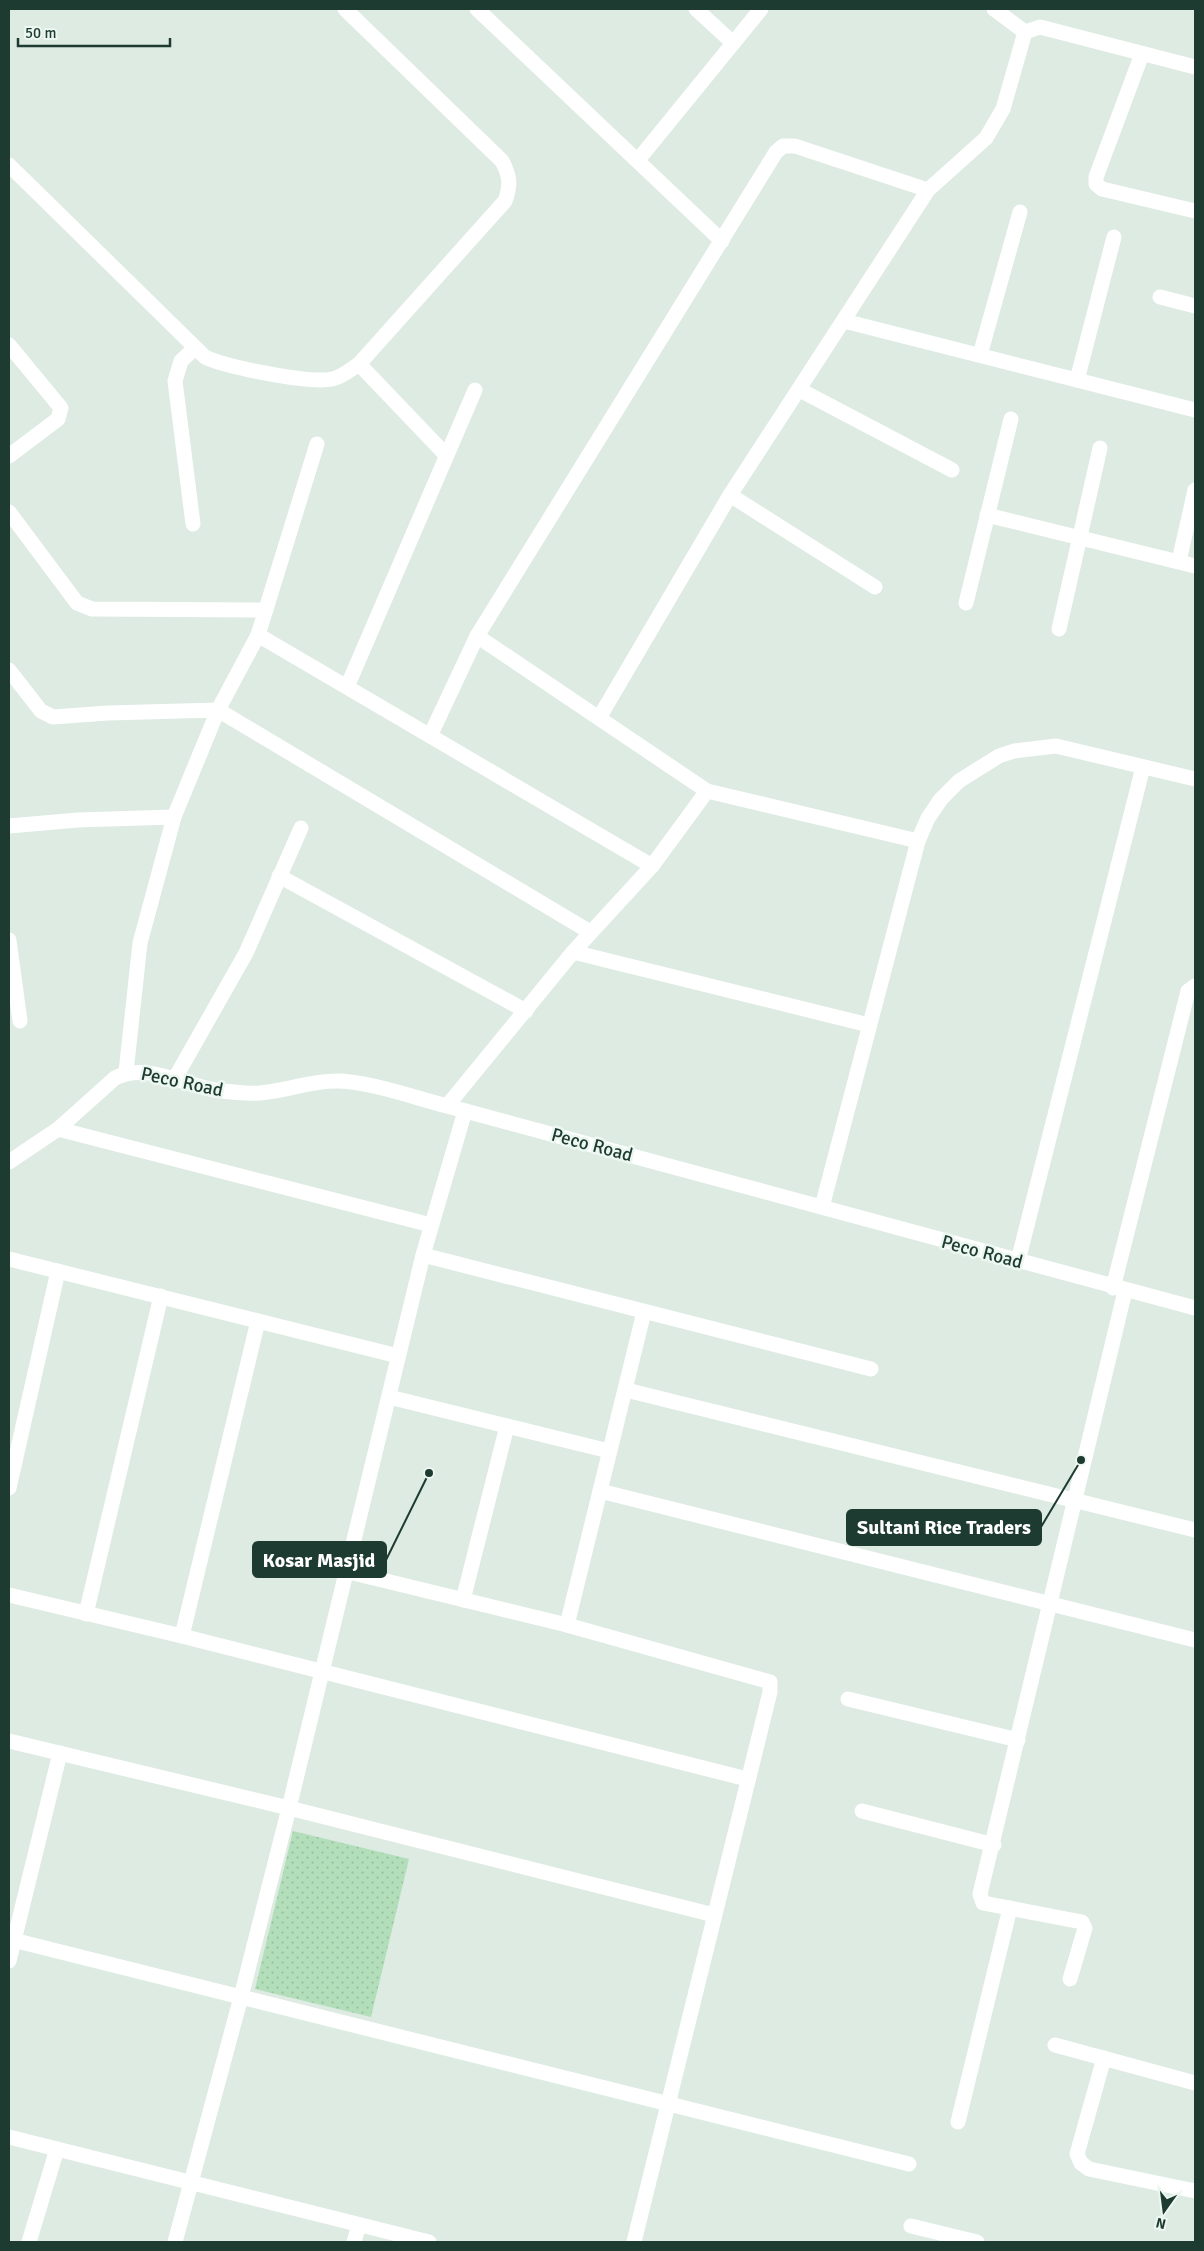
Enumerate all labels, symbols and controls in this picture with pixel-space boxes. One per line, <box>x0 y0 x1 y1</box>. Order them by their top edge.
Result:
scale bar <box>18 15 170 47</box>
text: 50 m <box>25 24 56 42</box>
street label: Peco Road <box>139 1062 225 1102</box>
street label: Peco Road <box>549 1123 635 1167</box>
street label: Peco Road <box>939 1230 1025 1274</box>
callout: Sultani Rice Traders <box>847 1510 1041 1545</box>
text: Sultani Rice Traders <box>857 1515 1031 1540</box>
callout: Kosar Masjid <box>253 1542 386 1577</box>
text: Kosar Masjid <box>263 1548 376 1573</box>
north arrow <box>1139 2186 1189 2236</box>
text: N <box>1154 2214 1168 2233</box>

